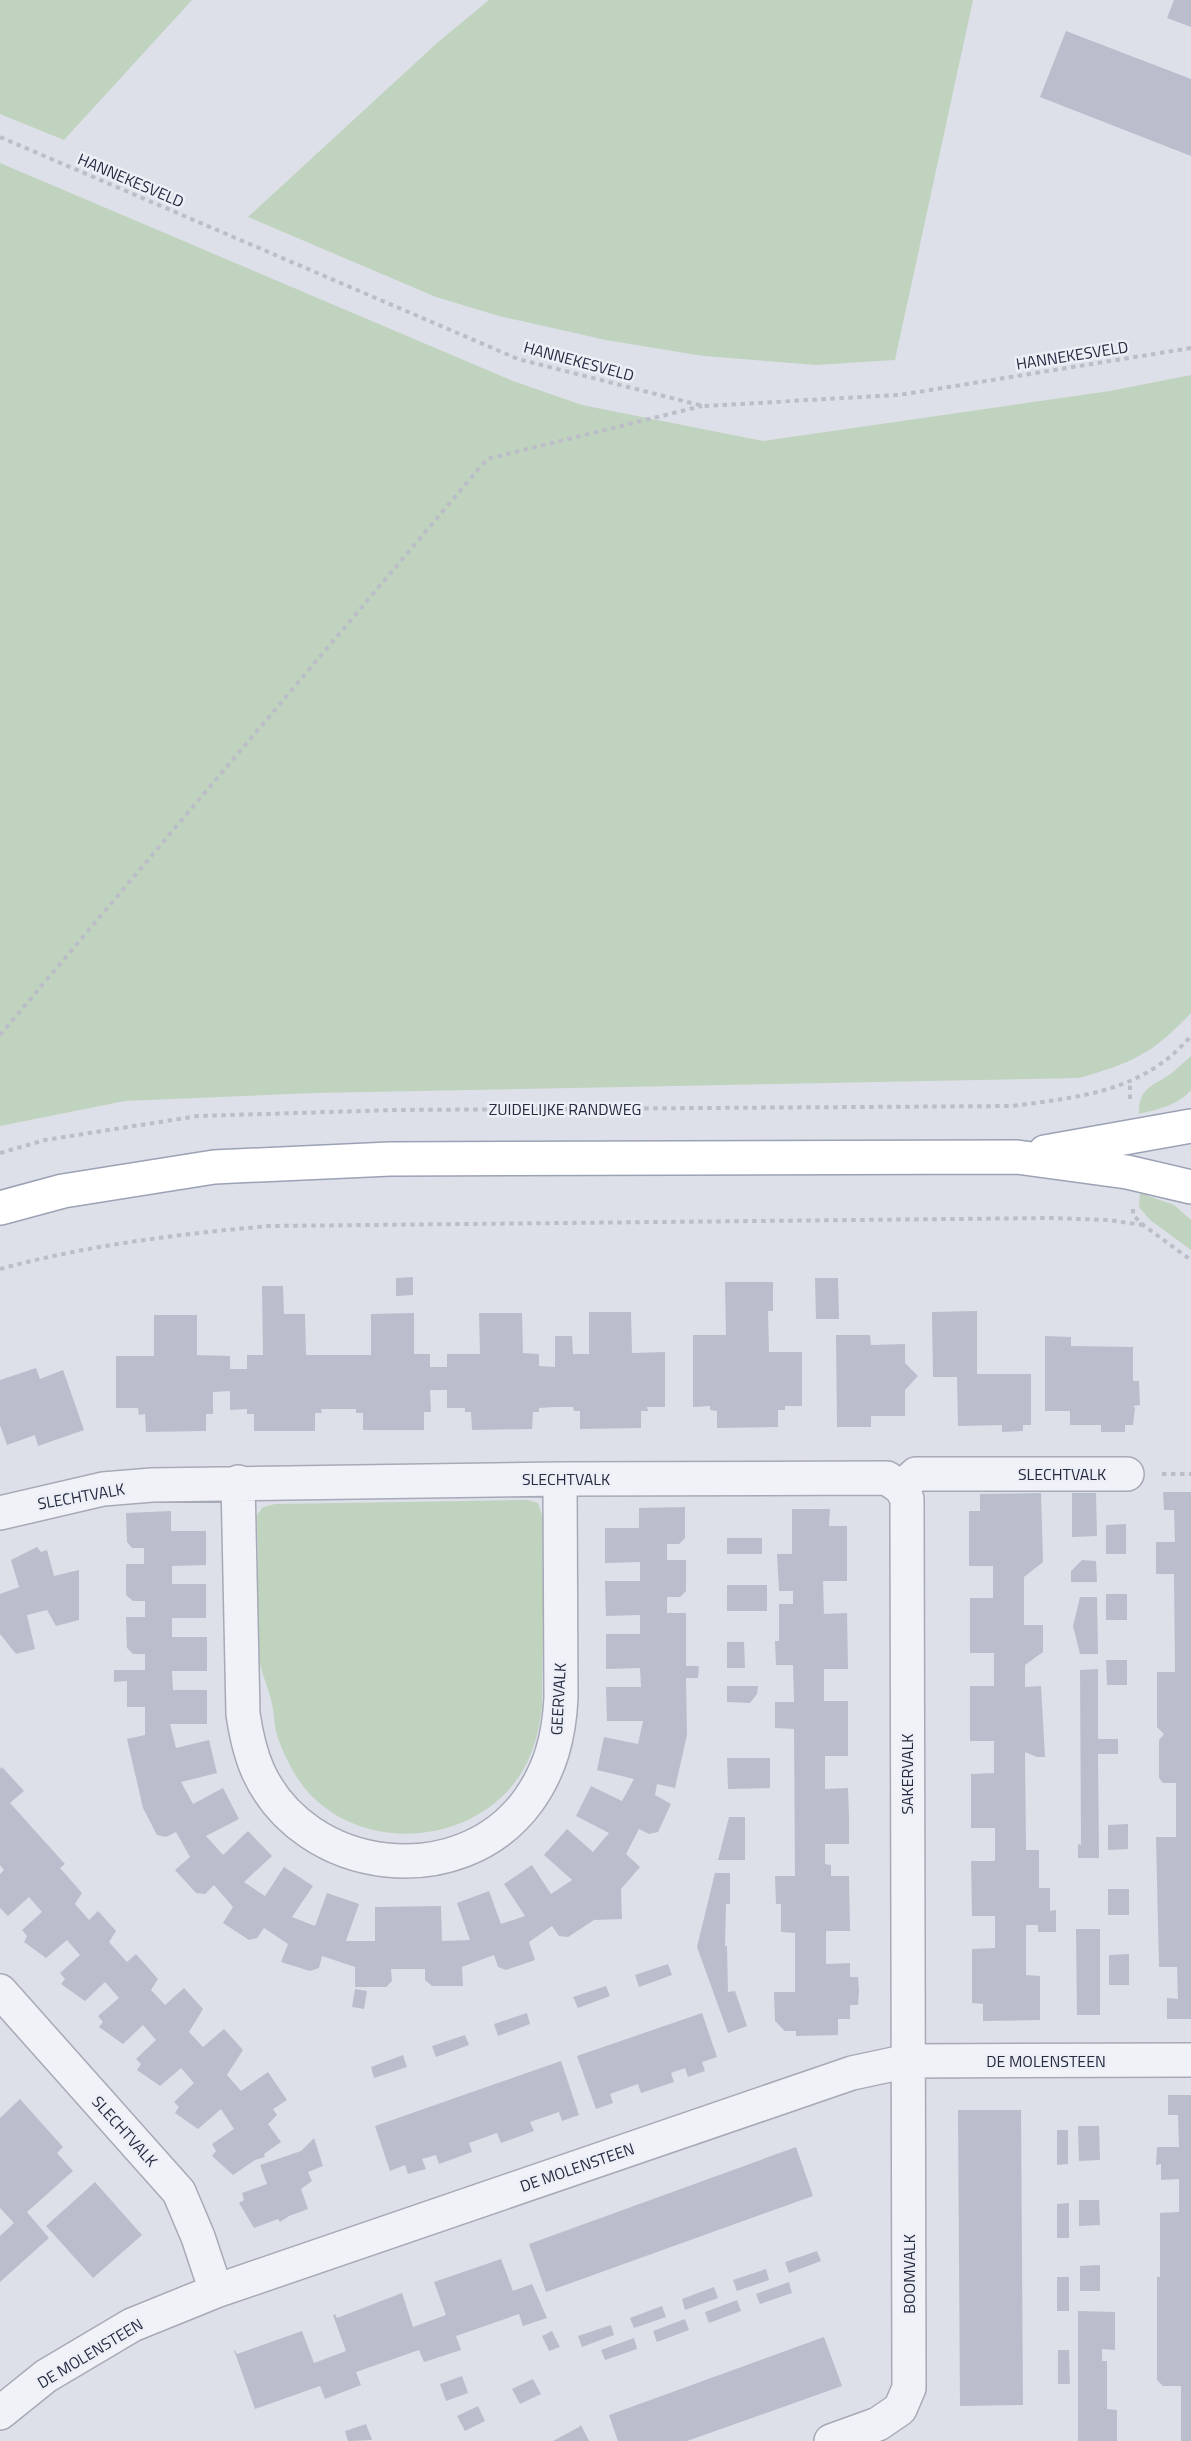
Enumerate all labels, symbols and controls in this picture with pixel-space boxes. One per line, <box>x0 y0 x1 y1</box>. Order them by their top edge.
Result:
street label: HANNEKESVELD <box>74 147 188 213</box>
street label: HANNEKESVELD <box>1014 334 1130 376</box>
street label: HANNEKESVELD <box>521 335 637 387</box>
street label: ZUIDELIJKE RANDWEG <box>489 1097 641 1121</box>
street label: SLECHTVALK <box>1018 1462 1106 1486</box>
street label: SLECHTVALK <box>522 1467 610 1491</box>
street label: SLECHTVALK <box>36 1477 126 1515</box>
street label: GEERVALK <box>544 1662 572 1736</box>
street label: SAKERVALK <box>895 1734 919 1814</box>
street label: DE MOLENSTEEN <box>986 2049 1106 2073</box>
street label: SLECHTVALK <box>87 2090 163 2172</box>
street label: DE MOLENSTEEN <box>517 2136 637 2198</box>
street label: BOOMVALK <box>897 2234 921 2314</box>
street label: DE MOLENSTEEN <box>33 2312 147 2394</box>

